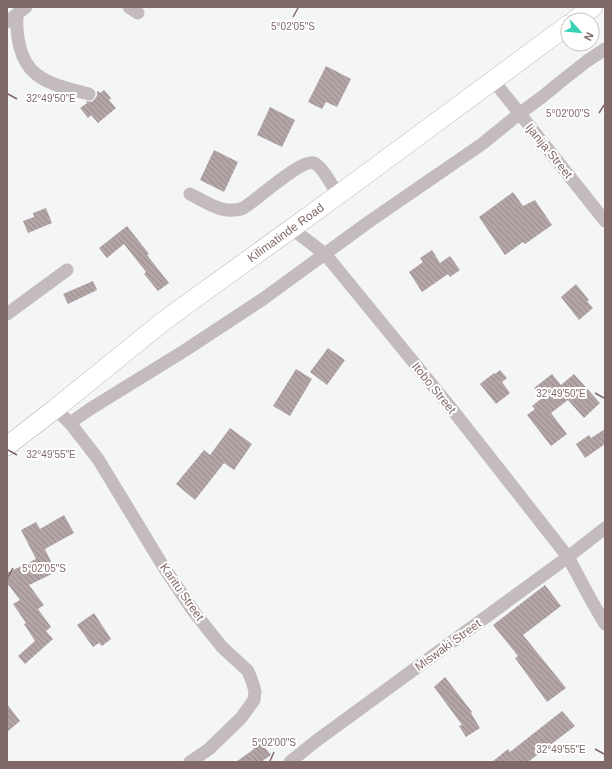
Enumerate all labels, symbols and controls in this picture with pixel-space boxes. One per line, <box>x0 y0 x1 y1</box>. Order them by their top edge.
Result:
north arrow <box>560 12 600 52</box>
text: 5°02'05"S <box>271 21 315 32</box>
text: N <box>582 30 596 43</box>
text: 32°49'50"E <box>26 93 76 104</box>
text: 5°02'00"S <box>546 108 590 119</box>
street label: Ijanija Street <box>523 121 576 182</box>
street label: Kilimatinde Road <box>245 201 327 265</box>
street label: Itobo Street <box>409 359 459 417</box>
text: 32°49'50"E <box>536 388 586 399</box>
text: 32°49'55"E <box>26 449 76 460</box>
street label: Karitu Street <box>157 561 207 624</box>
text: 5°02'05"S <box>22 563 66 574</box>
street label: Miswaki Street <box>412 616 484 674</box>
text: 5°02'00"S <box>252 737 296 748</box>
text: 32°49'55"E <box>536 744 586 755</box>

